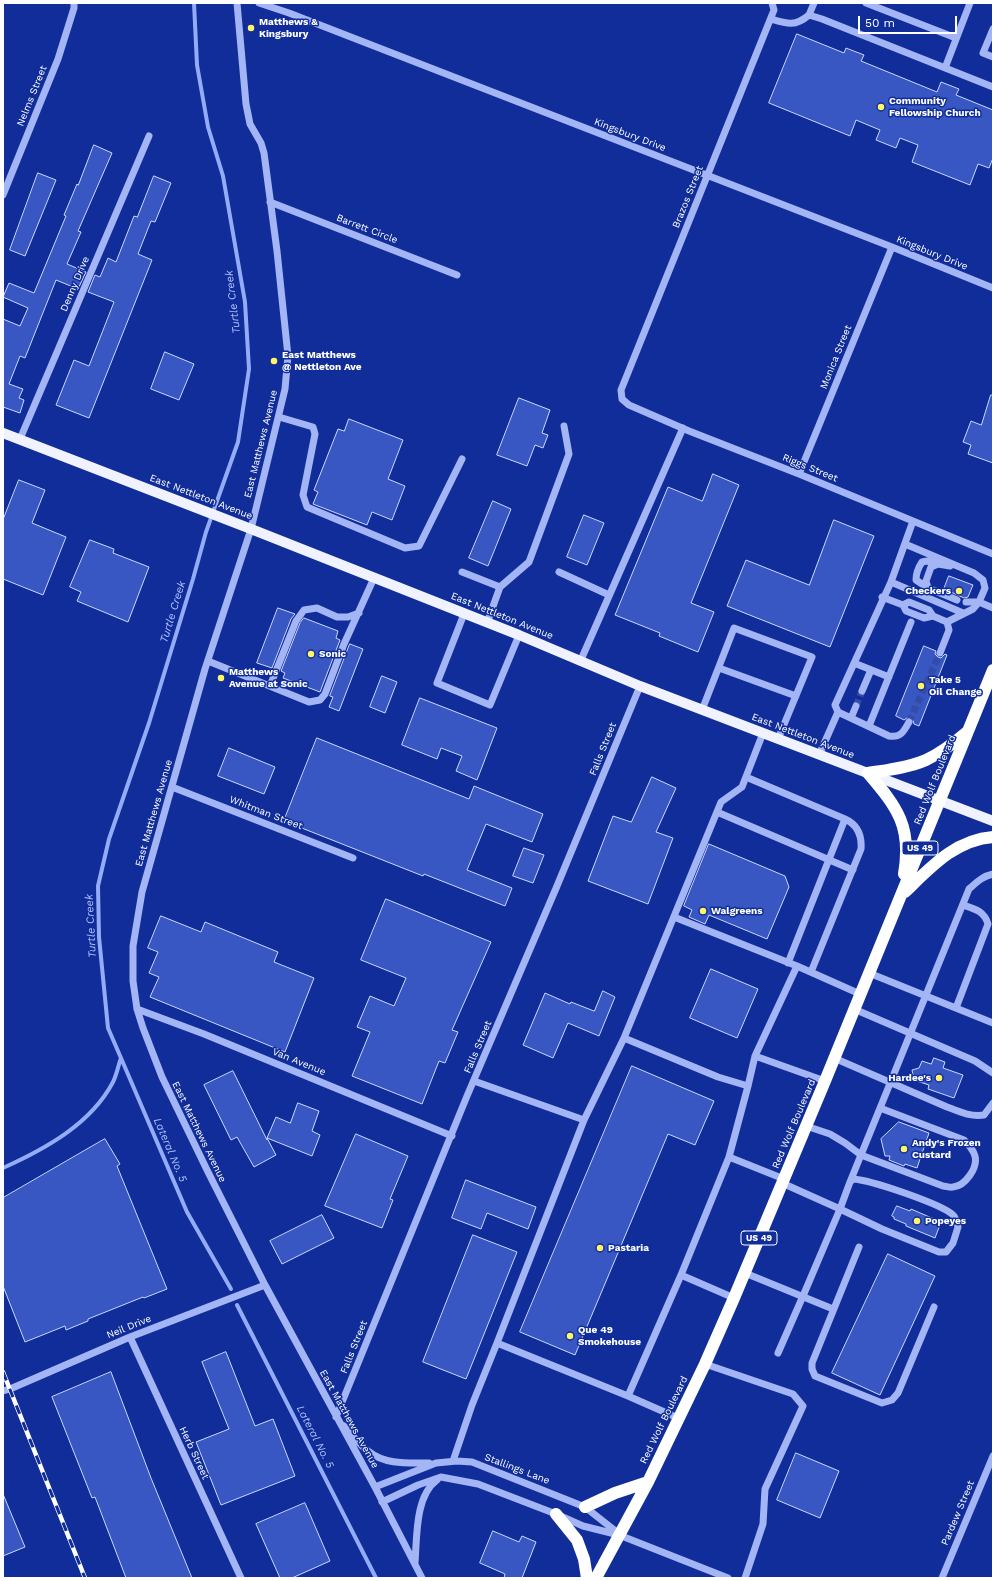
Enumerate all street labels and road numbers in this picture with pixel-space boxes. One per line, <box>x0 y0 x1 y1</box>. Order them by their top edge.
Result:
street label: Nelms Street <box>14 64 50 128</box>
street label: Kingsbury Drive <box>592 116 668 154</box>
street label: Brazos Street <box>670 164 706 230</box>
street label: Barrett Circle <box>335 212 399 246</box>
street label: Kingsbury Drive <box>895 233 969 273</box>
street label: Denny Drive <box>58 255 92 313</box>
street label: Monica Street <box>818 323 854 391</box>
street label: East Matthews Avenue <box>242 389 280 499</box>
street label: Riggs Street <box>781 451 839 485</box>
street label: East Nettleton Avenue <box>148 472 254 522</box>
street label: East Nettleton Avenue <box>449 590 555 642</box>
street label: East Nettleton Avenue <box>750 711 856 761</box>
street label: Falls Street <box>587 721 619 777</box>
street label: Red Wolf Boulevard <box>911 733 959 827</box>
street label: East Matthews Avenue <box>133 758 175 868</box>
street label: Whitman Street <box>228 794 304 832</box>
road number: US 49 <box>902 841 938 855</box>
street label: Falls Street <box>462 1019 494 1075</box>
street label: Van Avenue <box>271 1046 327 1078</box>
street label: Red Wolf Boulevard <box>770 1078 818 1170</box>
street label: East Matthews Avenue <box>169 1080 229 1184</box>
road number: US 49 <box>741 1231 777 1245</box>
street label: Neil Drive <box>105 1313 153 1341</box>
street label: Falls Street <box>338 1319 370 1375</box>
street label: East Matthews Avenue <box>317 1368 381 1470</box>
street label: Red Wolf Boulevard <box>638 1374 690 1466</box>
street label: Herb Street <box>177 1425 211 1481</box>
street label: Stallings Lane <box>483 1451 551 1487</box>
street label: Pardew Street <box>939 1479 977 1547</box>

